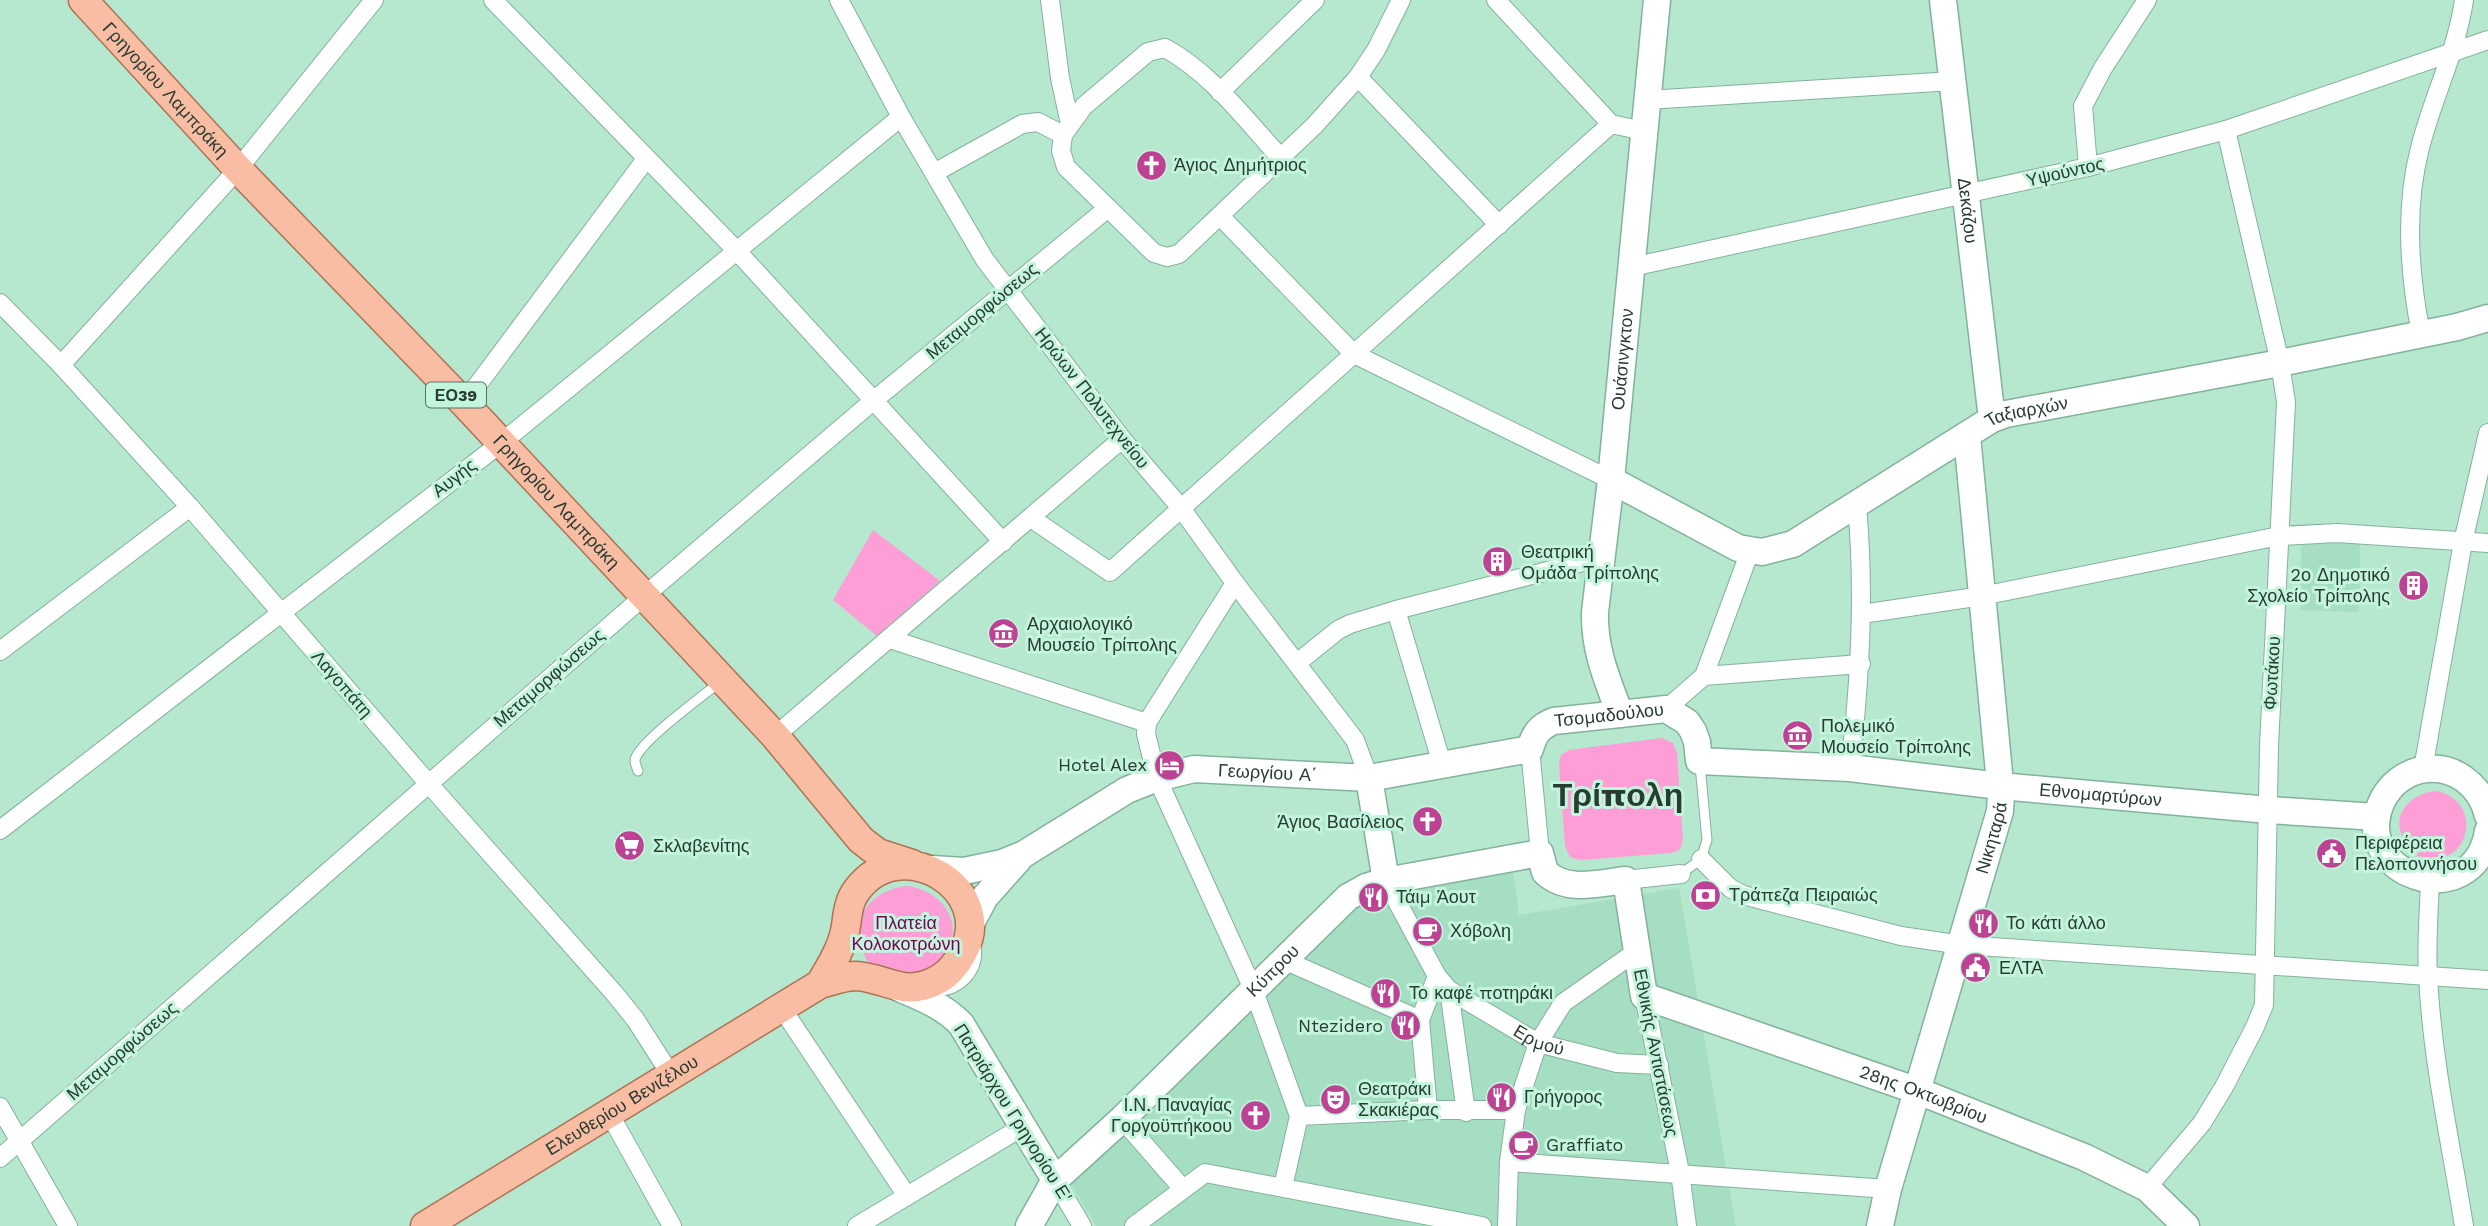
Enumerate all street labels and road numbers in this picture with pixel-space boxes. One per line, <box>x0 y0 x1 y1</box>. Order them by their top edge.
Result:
street label: Γρηγορίου Λαμπράκη <box>99 18 233 162</box>
street label: Υψούντος <box>2024 152 2106 191</box>
street label: Δεκάζου <box>1954 177 1982 244</box>
street label: Μεταμορφώσεως <box>922 258 1042 363</box>
street label: Ουάσινγκτον <box>1607 307 1637 411</box>
street label: Ηρώων Πολυτεχνείου <box>1031 323 1154 472</box>
road number: ΕΟ39 <box>426 382 486 408</box>
street label: Ταξιαρχών <box>1981 392 2070 431</box>
street label: Γρηγορίου Λαμπράκη <box>489 430 625 573</box>
street label: Αυγής <box>428 454 480 501</box>
street label: Μεταμορφώσεως <box>489 624 608 731</box>
street label: Φωτάκου <box>2259 635 2284 711</box>
street label: Λαγοπάτη <box>307 646 377 722</box>
street label: Τσομαδούλου <box>1553 698 1665 731</box>
street label: Γεωργίου Α΄ <box>1217 759 1318 785</box>
street label: Εθνομαρτύρων <box>2038 779 2163 810</box>
street label: Νικηταρά <box>1971 801 2011 876</box>
street label: Κύπρου <box>1242 940 1303 1001</box>
street label: Εθνικής Αντιστάσεως <box>1630 967 1683 1139</box>
street label: Μεταμορφώσεως <box>62 997 181 1104</box>
street label: Πατριάρχου Γρηγορίου Ε' <box>950 1020 1077 1206</box>
street label: Ερμού <box>1510 1020 1567 1059</box>
street label: Ελευθερίου Βενιζέλου <box>542 1050 702 1160</box>
street label: 28ης Οκτωβρίου <box>1857 1061 1990 1127</box>

